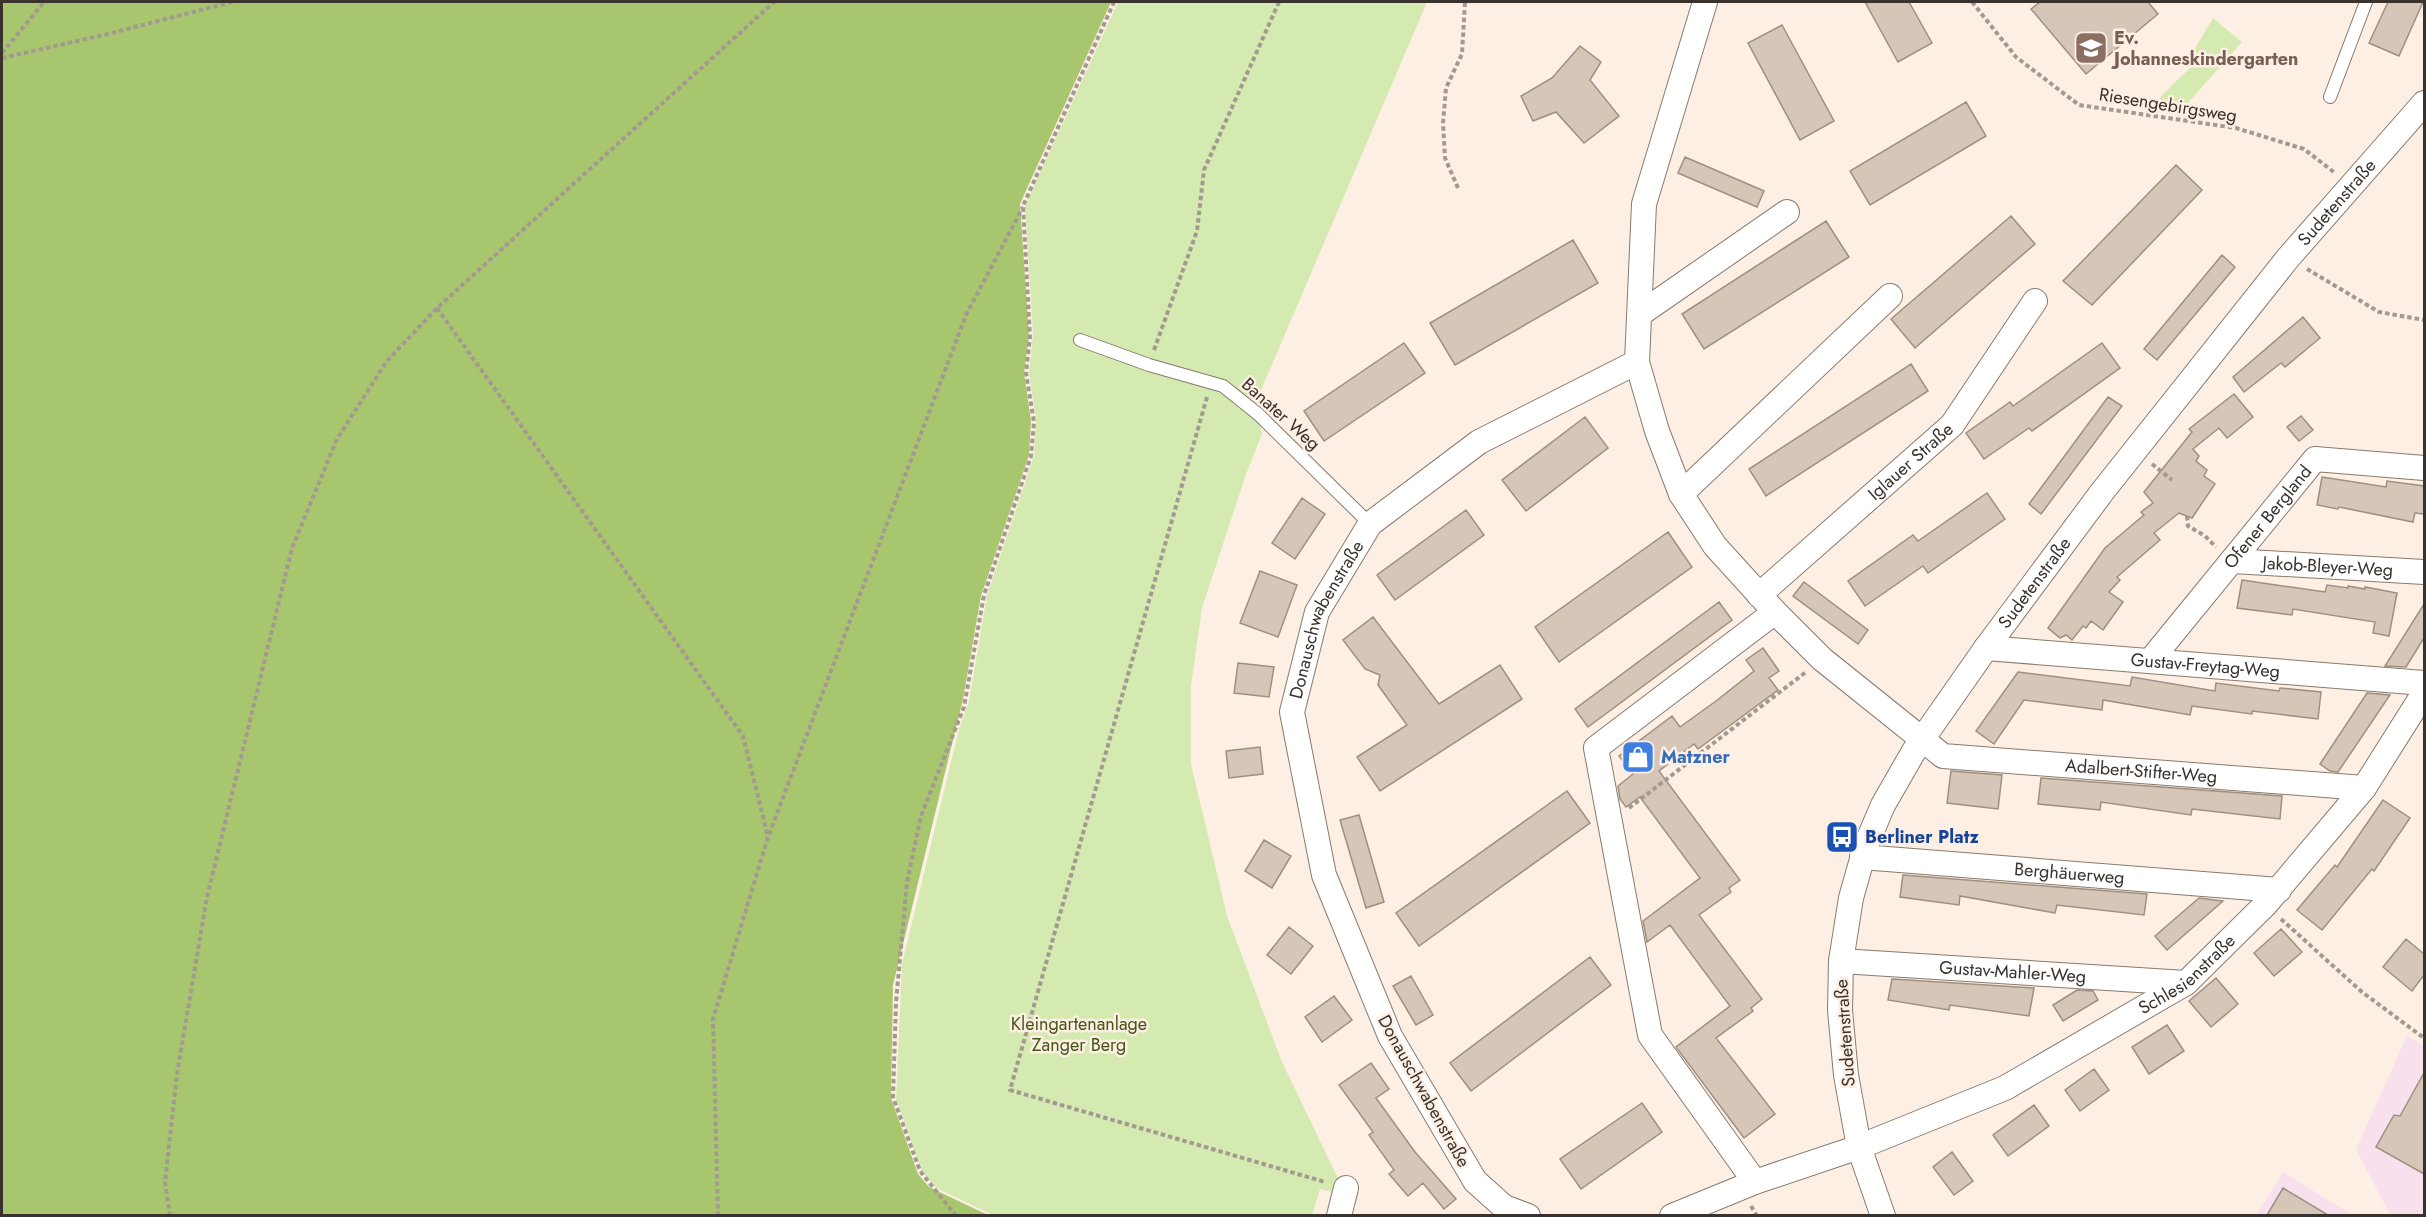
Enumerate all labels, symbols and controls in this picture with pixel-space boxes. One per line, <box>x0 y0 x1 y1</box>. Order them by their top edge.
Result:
place label: Ev. Johanneskindergarten <box>2111 25 2298 72</box>
school or university icon: Ev. Johanneskindergarten <box>2073 30 2109 66</box>
street label: Riesengebirgsweg <box>2097 81 2239 129</box>
street label: Sudetenstraße <box>2291 153 2382 252</box>
street label: Banater Weg <box>1236 372 1326 456</box>
street label: Iglauer Straße <box>1862 417 1959 506</box>
street label: Ofener Bergland <box>2217 460 2318 574</box>
street label: Sudetenstraße <box>1992 532 2077 634</box>
street label: Donauschwabenstraße <box>1283 535 1370 702</box>
street label: Jakob-Bleyer-Weg <box>2260 550 2394 583</box>
street label: Gustav-Freytag-Weg <box>2130 647 2281 684</box>
shop icon: Matzner <box>1620 739 1656 775</box>
place label: Matzner <box>1661 744 1731 770</box>
street label: Adalbert-Stifter-Weg <box>2064 752 2218 790</box>
bus stop icon: Berliner Platz <box>1824 819 1860 855</box>
place label: Berliner Platz <box>1865 824 1979 850</box>
street label: Berghäuerweg <box>2013 856 2126 891</box>
street label: Schlesienstraße <box>2134 928 2241 1021</box>
street label: Gustav-Mahler-Weg <box>1938 954 2087 990</box>
street label: Sudetenstraße <box>1828 978 1862 1088</box>
street label: Donauschwabenstraße <box>1371 1010 1477 1172</box>
park label: Kleingartenanlage Zanger Berg <box>1011 1011 1147 1058</box>

